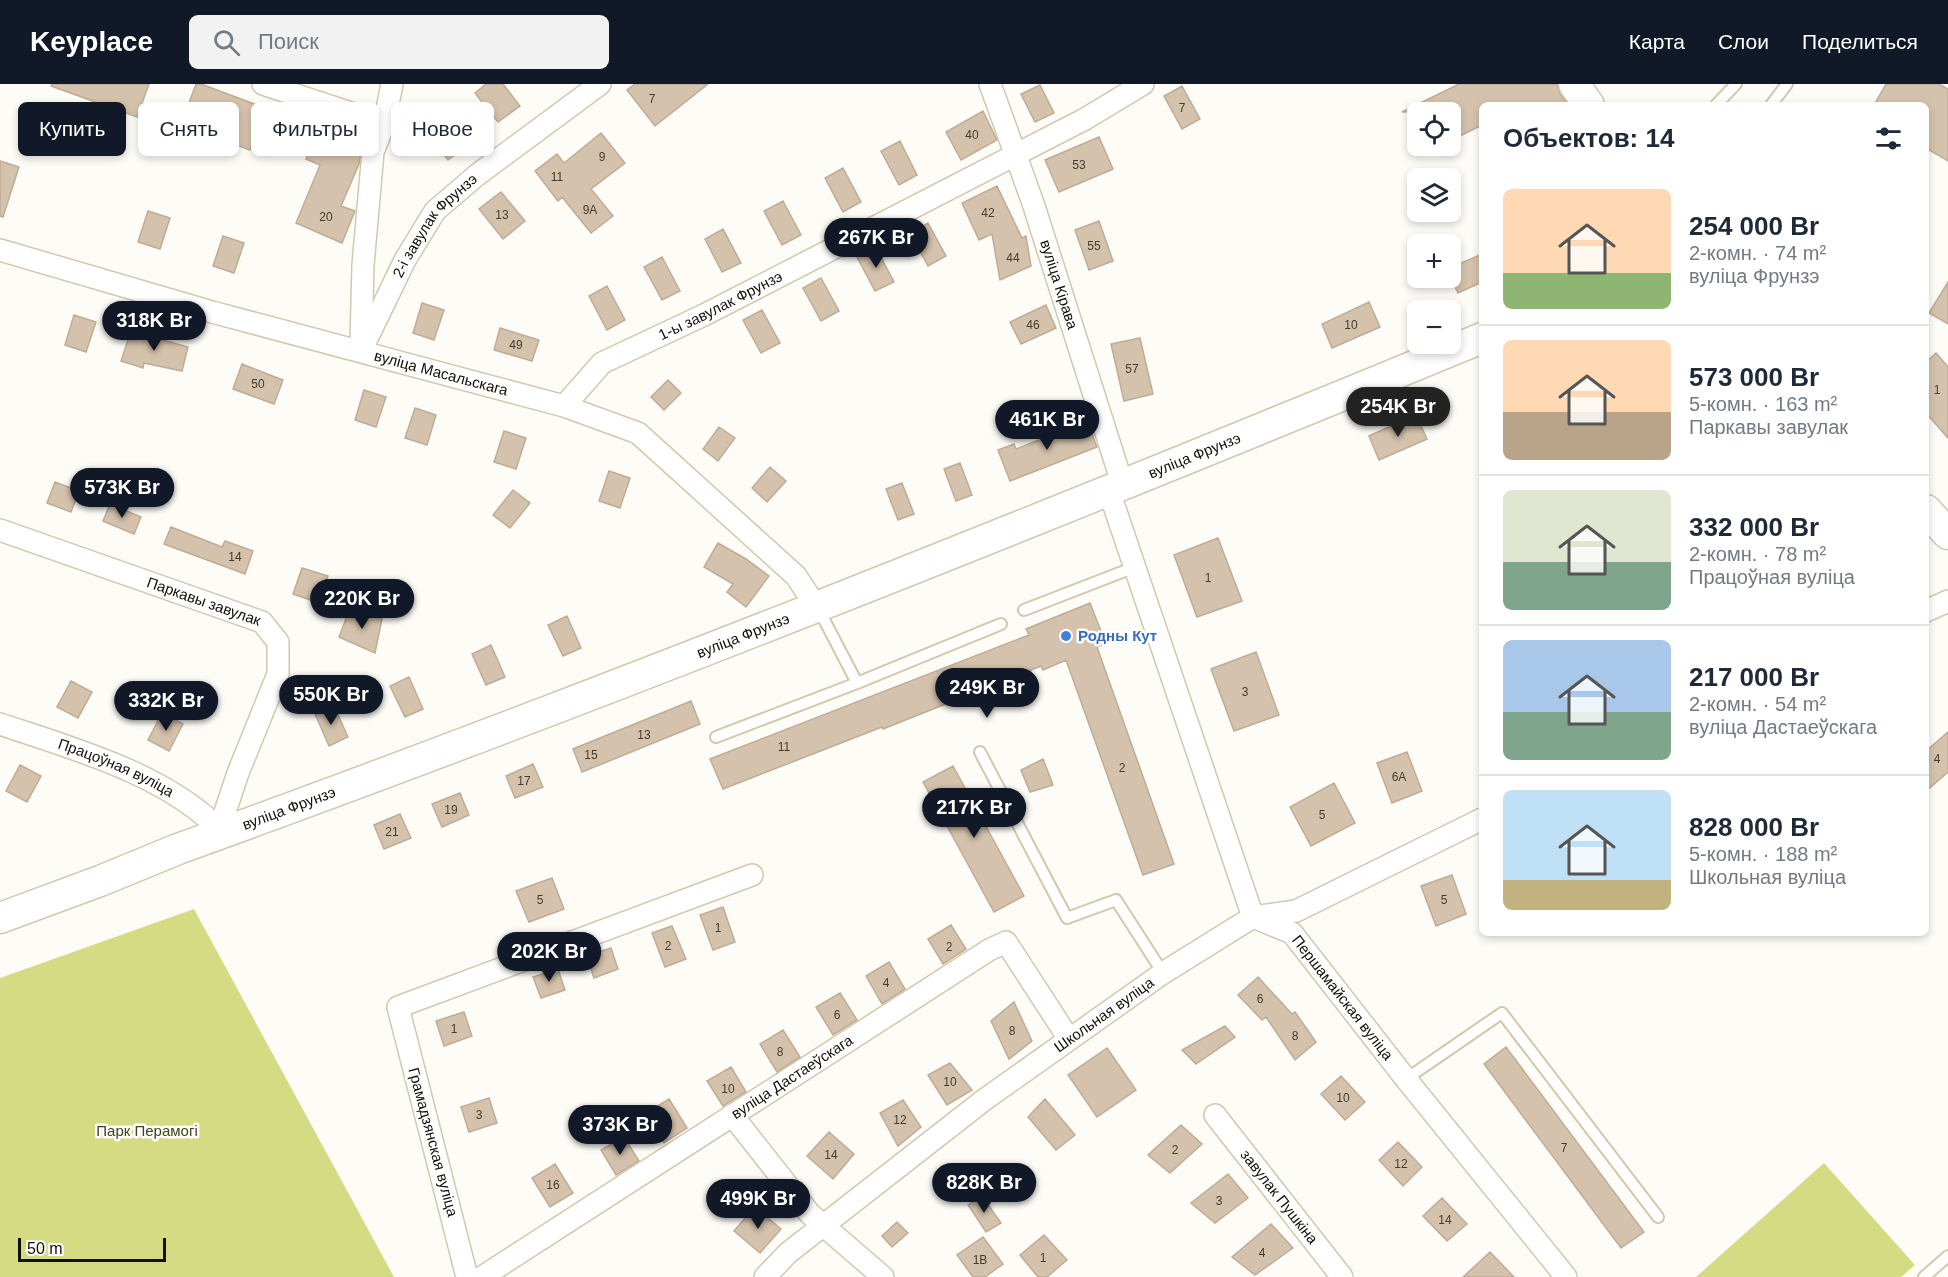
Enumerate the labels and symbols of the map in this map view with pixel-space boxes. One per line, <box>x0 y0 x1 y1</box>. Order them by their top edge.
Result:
house number: 7 <box>649 92 656 106</box>
house number: 7 <box>1179 101 1186 115</box>
house number: 40 <box>965 128 979 142</box>
house number: 9 <box>599 150 606 164</box>
house number: 53 <box>1072 158 1086 172</box>
street label: 2-і завулак Фрунзэ <box>389 170 481 280</box>
house number: 11 <box>551 170 564 184</box>
house number: 9А <box>583 203 597 217</box>
house number: 42 <box>981 206 995 220</box>
house number: 13 <box>495 208 509 222</box>
house number: 20 <box>319 210 333 224</box>
pin: 267K Br <box>821 218 931 269</box>
street label: вуліца Кірава <box>1037 237 1082 332</box>
house number: 55 <box>1087 239 1101 253</box>
house number: 44 <box>1006 251 1020 265</box>
street label: 1-ы завулак Фрунзэ <box>656 267 785 343</box>
pin: 318K Br <box>99 301 209 352</box>
house number: 46 <box>1026 318 1040 332</box>
house number: 10 <box>1344 318 1358 332</box>
house number: 49 <box>509 338 523 352</box>
street label: вуліца Масальскага <box>372 347 511 399</box>
house number: 57 <box>1125 362 1139 376</box>
house number: 50 <box>251 377 265 391</box>
house number: 1 <box>1934 383 1941 397</box>
pin: 254K Br <box>1343 387 1453 438</box>
pin: 461K Br <box>992 400 1102 451</box>
street label: вуліца Фрунзэ <box>1146 429 1243 481</box>
pin: 573K Br <box>67 468 177 519</box>
house number: 14 <box>228 550 242 564</box>
house number: 1 <box>1205 571 1212 585</box>
street label: Паркавы завулак <box>145 573 264 629</box>
pin: 220K Br <box>307 579 417 630</box>
street label: вуліца Фрунзэ <box>694 609 792 661</box>
place label: Родны Кут <box>1078 627 1157 644</box>
marker: Родны Кут <box>1059 629 1073 643</box>
pin: 249K Br <box>932 668 1042 719</box>
pin: 550K Br <box>276 675 386 726</box>
pin: 332K Br <box>111 681 221 732</box>
house number: 3 <box>1242 685 1249 699</box>
house number: 13 <box>637 728 651 742</box>
street label: Працоўная вуліца <box>56 735 178 800</box>
house number: 11 <box>778 740 791 754</box>
house number: 15 <box>584 748 598 762</box>
house number: 4 <box>1934 752 1941 766</box>
house number: 2 <box>1119 761 1126 775</box>
house number: 6А <box>1392 770 1406 784</box>
house number: 17 <box>517 774 531 788</box>
street label: вуліца Фрунзэ <box>240 783 338 833</box>
pin: 217K Br <box>919 788 1029 839</box>
house number: 19 <box>444 803 458 817</box>
house number: 5 <box>1319 808 1326 822</box>
house number: 21 <box>385 825 399 839</box>
house number: 5 <box>537 893 544 907</box>
house number: 5 <box>1441 893 1448 907</box>
house number: 1 <box>715 921 722 935</box>
pin: 202K Br <box>494 932 604 983</box>
street label: Першамайская вуліца <box>1289 932 1397 1064</box>
house number: 2 <box>665 939 672 953</box>
house number: 2 <box>946 940 953 954</box>
street label: Школьная вуліца <box>1051 973 1157 1056</box>
house number: 4 <box>883 976 890 990</box>
house number: 6 <box>1257 992 1264 1006</box>
house number: 6 <box>834 1008 841 1022</box>
house number: 1 <box>451 1022 458 1036</box>
house number: 8 <box>1009 1024 1016 1038</box>
house number: 8 <box>1292 1029 1299 1043</box>
street label: вуліца Дастаеўскага <box>728 1031 856 1122</box>
house number: 8 <box>777 1045 784 1059</box>
street label: Грамадзянская вуліца <box>405 1066 462 1219</box>
house number: 10 <box>943 1075 957 1089</box>
house number: 10 <box>721 1082 735 1096</box>
house number: 10 <box>1336 1091 1350 1105</box>
pin: 373K Br <box>565 1105 675 1156</box>
house number: 3 <box>476 1108 483 1122</box>
house number: 12 <box>893 1113 907 1127</box>
park label: Парк Перамогі <box>96 1122 198 1139</box>
house number: 7 <box>1561 1141 1568 1155</box>
house number: 2 <box>1172 1143 1179 1157</box>
street label: завулак Пушкіна <box>1237 1146 1322 1247</box>
house number: 14 <box>824 1148 838 1162</box>
house number: 12 <box>1394 1157 1408 1171</box>
pin: 828K Br <box>929 1163 1039 1214</box>
house number: 16 <box>546 1178 560 1192</box>
pin: 499K Br <box>703 1179 813 1230</box>
house number: 3 <box>1216 1194 1223 1208</box>
house number: 14 <box>1438 1213 1452 1227</box>
scale bar <box>18 1235 166 1262</box>
house number: 4 <box>1259 1246 1266 1260</box>
house number: 1 <box>1040 1251 1047 1265</box>
house number: 1В <box>973 1253 987 1267</box>

